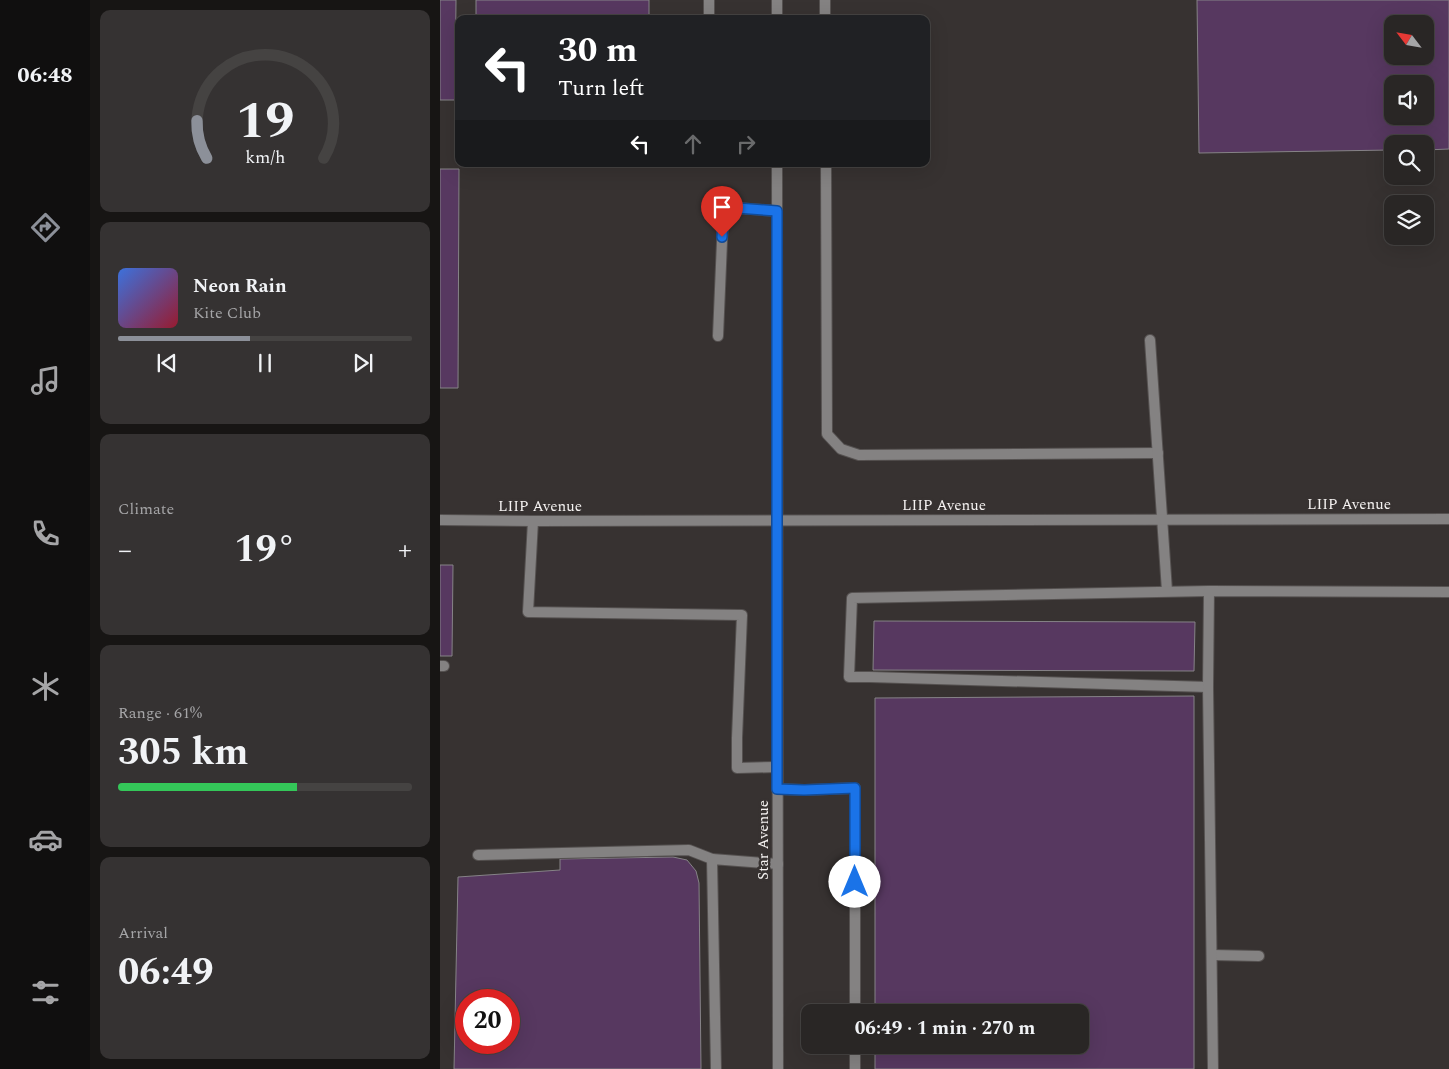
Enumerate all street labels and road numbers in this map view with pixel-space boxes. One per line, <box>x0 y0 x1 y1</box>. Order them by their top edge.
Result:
street label: LIIP Avenue <box>1307 493 1391 516</box>
street label: LIIP Avenue <box>902 494 986 517</box>
street label: LIIP Avenue <box>498 495 582 518</box>
street label: Star Avenue <box>752 800 775 880</box>

